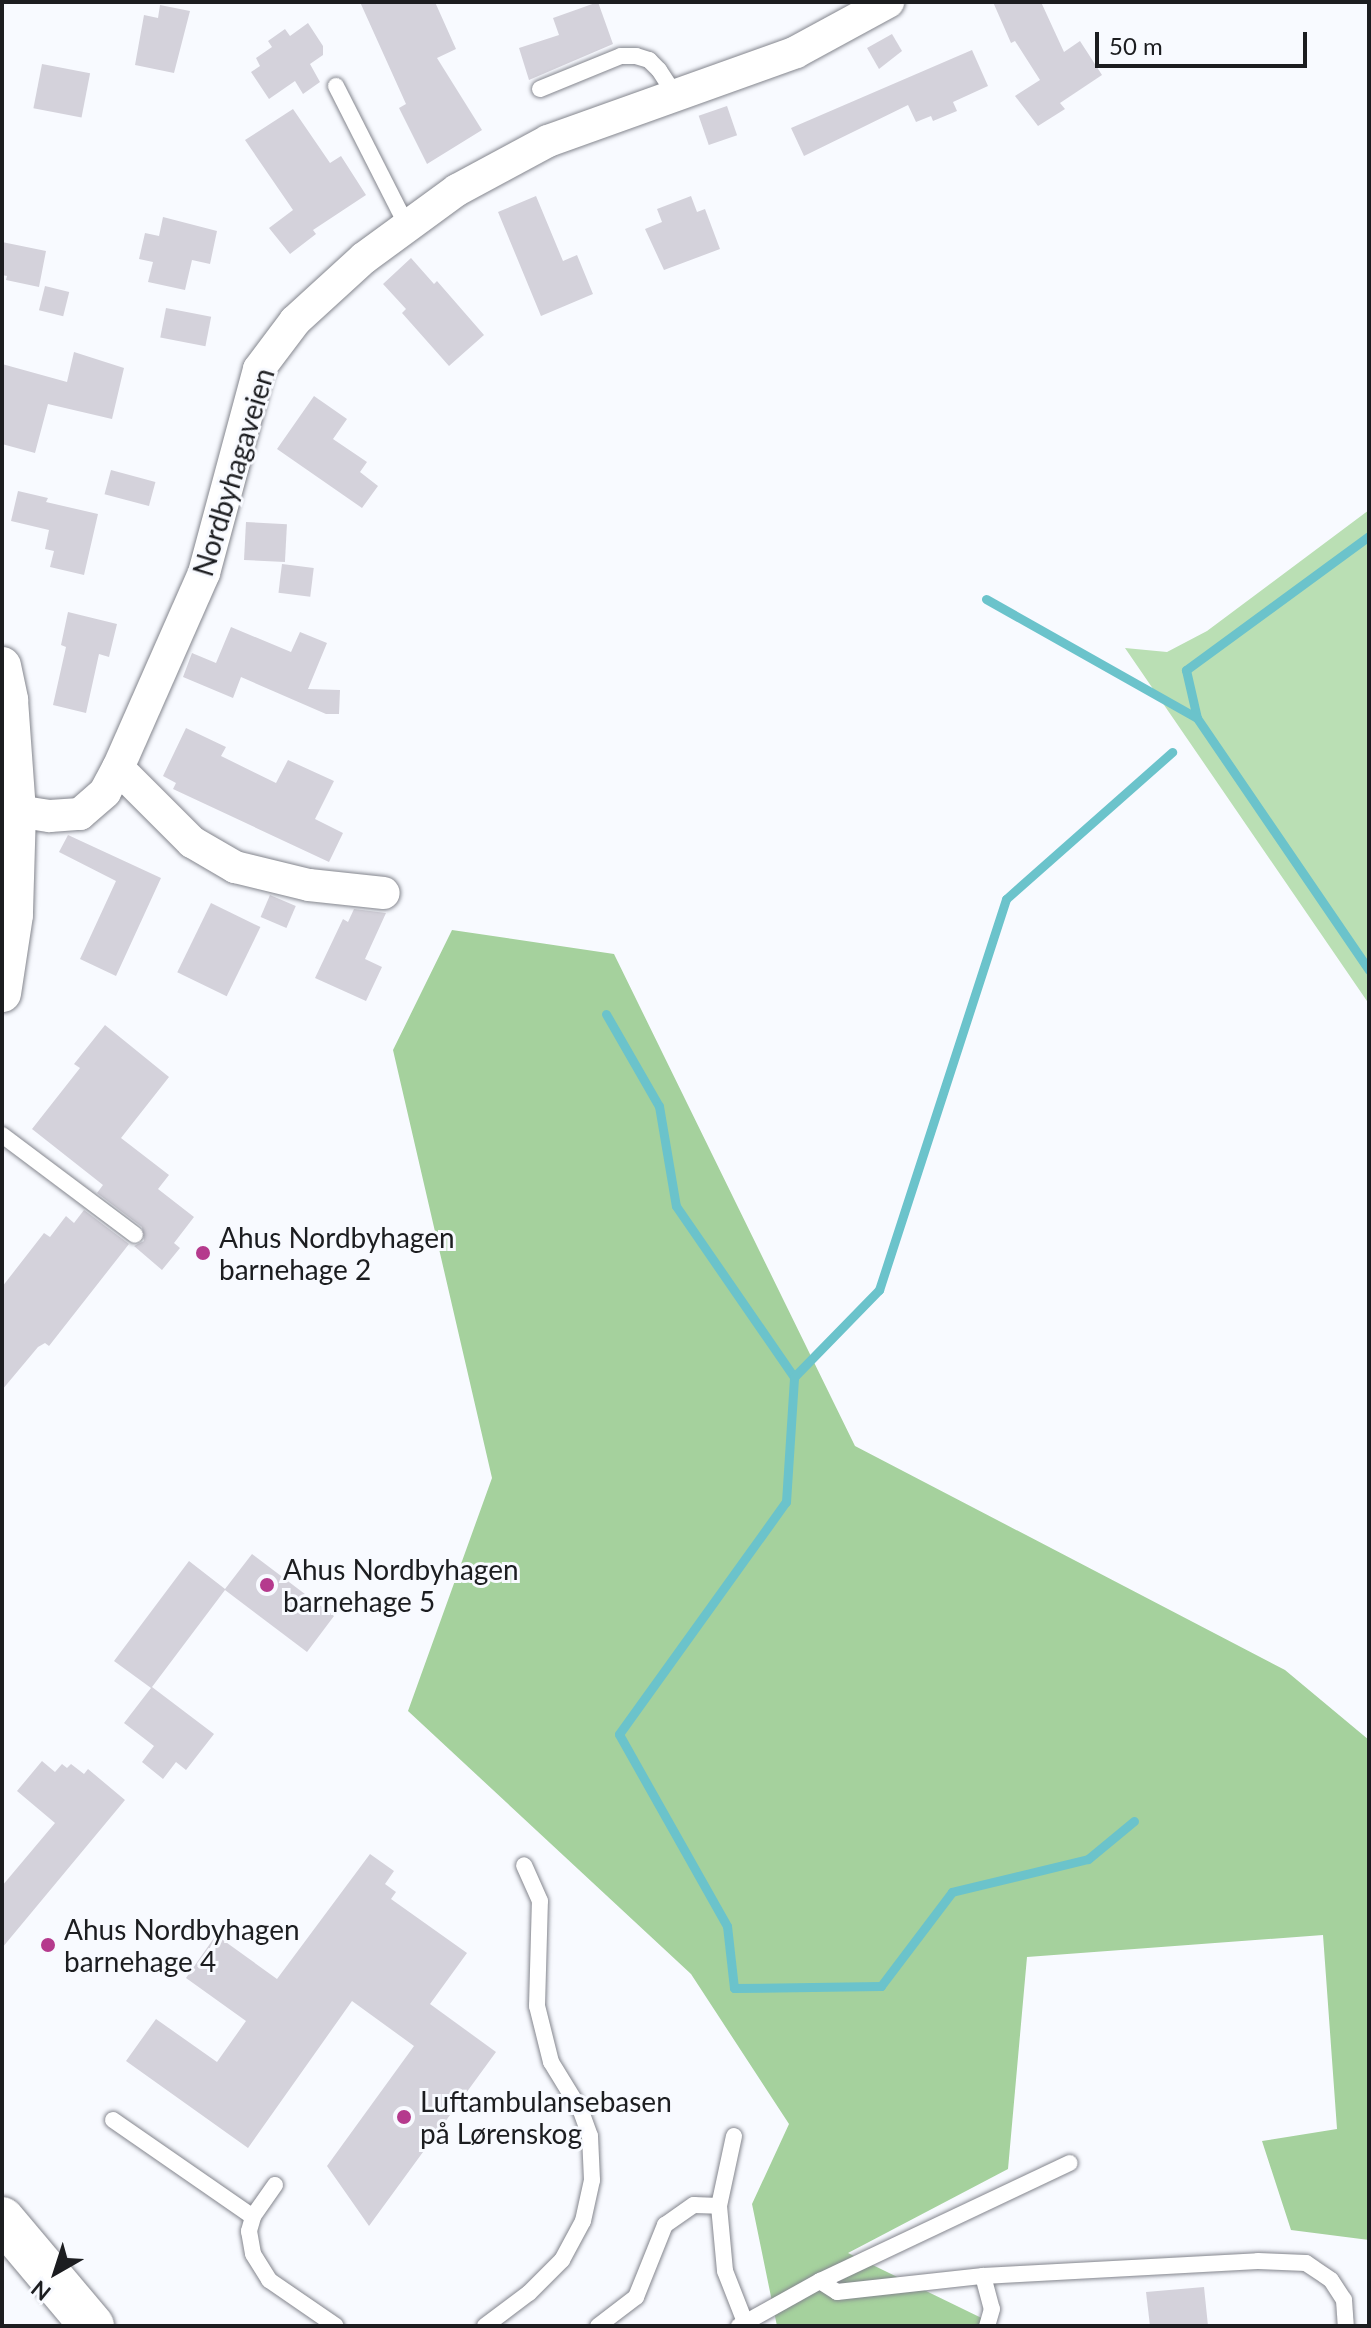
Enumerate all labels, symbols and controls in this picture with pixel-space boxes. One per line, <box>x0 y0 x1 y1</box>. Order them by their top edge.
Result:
scale bar <box>1099 16 1311 66</box>
text: 50 m <box>1109 31 1163 60</box>
street label: Nordbyhagaveien <box>185 364 281 580</box>
place label: Ahus Nordbyhagen barnehage 2 <box>219 1220 455 1286</box>
marker: Ahus Nordbyhagen barnehage 2 <box>194 1244 212 1262</box>
place label: Ahus Nordbyhagen barnehage 5 <box>283 1552 519 1618</box>
marker: Ahus Nordbyhagen barnehage 5 <box>258 1576 276 1594</box>
place label: Ahus Nordbyhagen barnehage 4 <box>64 1912 300 1978</box>
marker: Ahus Nordbyhagen barnehage 4 <box>39 1936 57 1954</box>
place label: Luftambulansebasen på Lørenskog <box>420 2084 672 2150</box>
marker: Luftambulansebasen på Lørenskog <box>395 2108 413 2126</box>
north arrow <box>16 2232 96 2312</box>
text: N <box>26 2275 56 2307</box>

